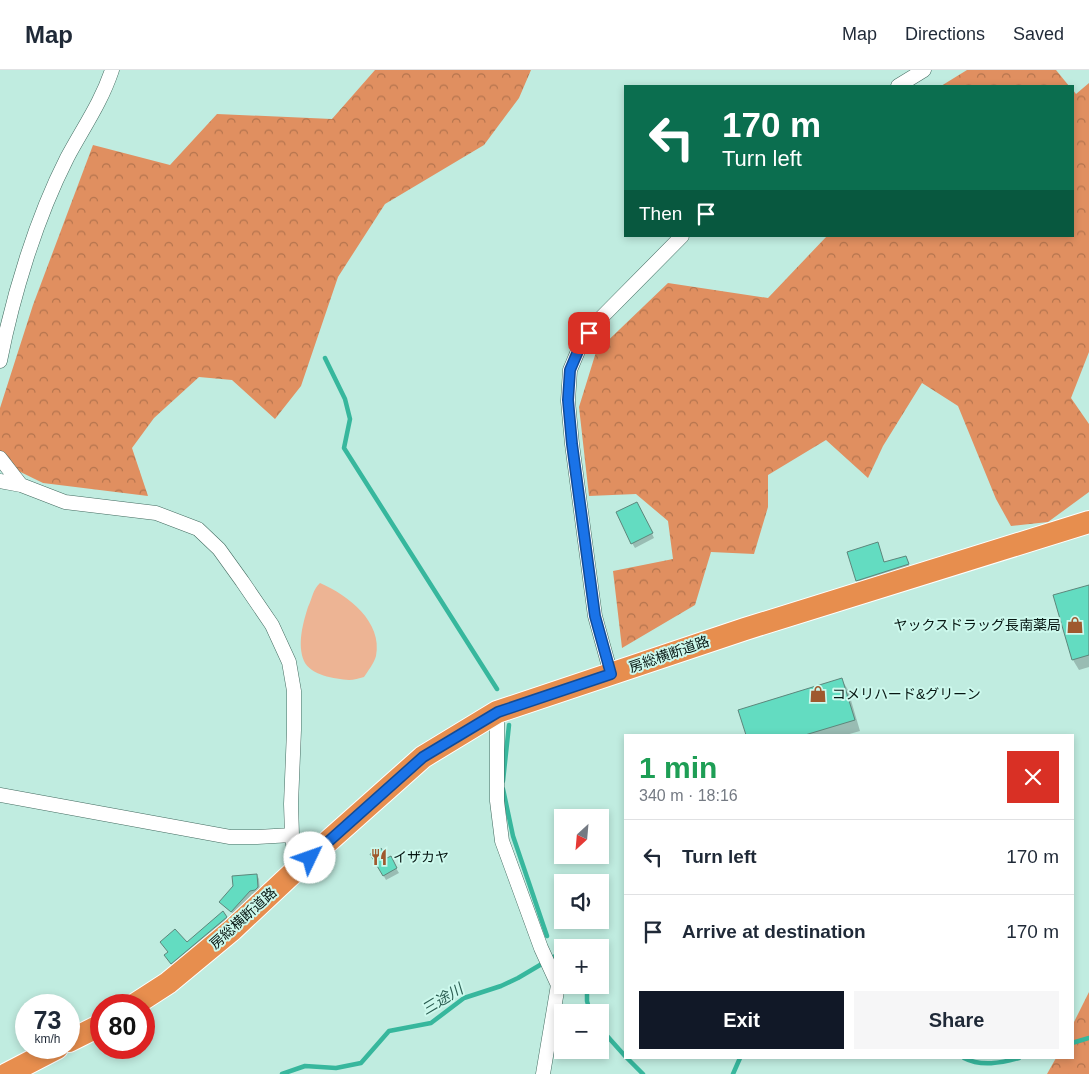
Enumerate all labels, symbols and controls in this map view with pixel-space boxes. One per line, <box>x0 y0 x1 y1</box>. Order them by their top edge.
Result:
text: Map <box>25 21 73 48</box>
text: Map <box>842 24 877 44</box>
text: Directions <box>905 24 985 44</box>
text: Saved <box>1013 24 1064 44</box>
icon: left <box>639 105 704 170</box>
text: 170 m <box>722 105 821 144</box>
text: Turn left <box>722 146 802 171</box>
icon: arrive <box>692 200 720 228</box>
text: Then <box>639 203 682 224</box>
pin <box>568 312 610 354</box>
icon: arrive <box>575 319 603 347</box>
shop icon: ヤックスドラッグ長南薬局 <box>1065 615 1085 635</box>
place label: ヤックスドラッグ長南薬局 <box>893 617 1061 633</box>
street label: 房総横断道路 <box>627 633 711 675</box>
shop icon: コメリハード&グリーン <box>808 684 828 704</box>
place label: コメリハード&グリーン <box>832 686 981 702</box>
text: 1 min <box>639 751 717 784</box>
button: close <box>1007 751 1059 803</box>
text: 340 m · 18:16 <box>639 787 738 804</box>
north arrow <box>554 809 609 864</box>
map controls <box>554 809 609 1059</box>
position arrow <box>283 831 335 883</box>
icon: left <box>639 843 667 871</box>
text: Turn left <box>682 846 757 867</box>
text: 170 m <box>1006 846 1059 867</box>
restaurant icon: イザカヤ <box>369 847 389 867</box>
place label: イザカヤ <box>393 849 449 865</box>
button: sound <box>554 874 609 929</box>
street label: 房総横断道路 <box>206 884 280 952</box>
icon: arrive <box>639 918 667 946</box>
text: Arrive at destination <box>682 921 866 942</box>
text: 170 m <box>1006 921 1059 942</box>
button: + <box>554 939 609 994</box>
water label: 三途川 <box>418 979 467 1018</box>
button: Exit <box>639 991 844 1049</box>
button: Share <box>854 991 1059 1049</box>
speed limit sign: 80 <box>90 994 155 1059</box>
button: − <box>554 1004 609 1059</box>
text: 73 <box>34 1006 61 1034</box>
text: km/h <box>34 1032 61 1046</box>

